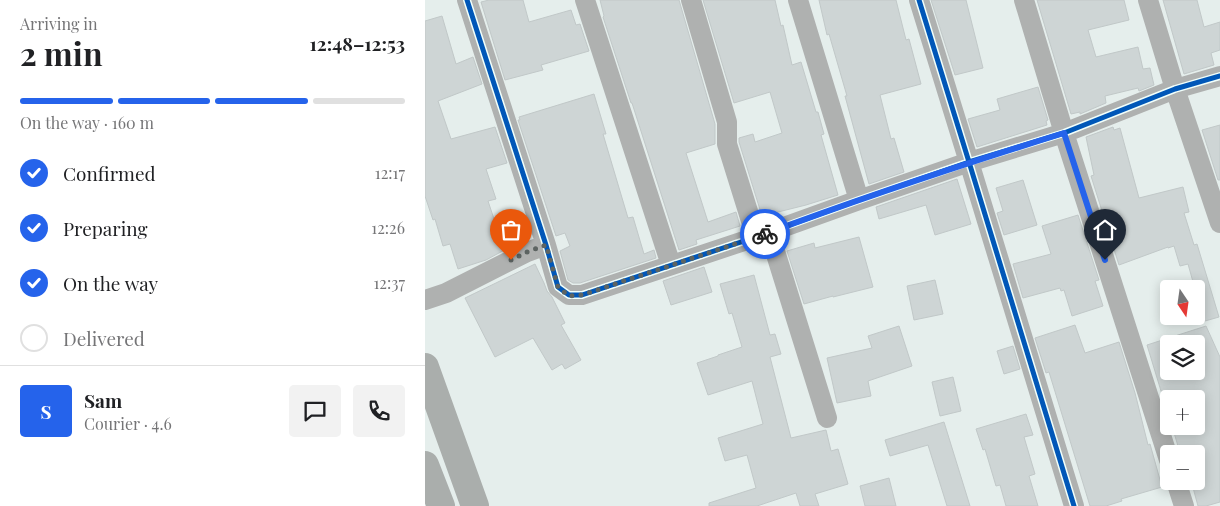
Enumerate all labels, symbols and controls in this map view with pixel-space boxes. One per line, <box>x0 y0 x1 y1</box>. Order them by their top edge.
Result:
text: Arriving in <box>20 13 98 34</box>
text: 12:48–12:53 <box>310 30 405 56</box>
text: 2 min <box>20 31 103 74</box>
text: On the way · 160 m <box>20 112 154 133</box>
icon: check <box>20 159 48 187</box>
text: Confirmed <box>63 160 156 186</box>
text: 12:17 <box>375 162 405 183</box>
pin <box>490 209 532 260</box>
courier <box>740 209 790 259</box>
pin <box>1084 209 1126 260</box>
icon: check <box>20 214 48 242</box>
text: Preparing <box>63 215 148 241</box>
icon: bag <box>497 216 525 244</box>
icon: home <box>1091 216 1119 244</box>
text: 12:26 <box>371 217 405 238</box>
icon: bike <box>751 220 779 248</box>
icon: check <box>20 269 48 297</box>
text: On the way <box>63 270 158 296</box>
text: 12:37 <box>373 272 405 293</box>
north arrow <box>1160 280 1205 325</box>
map controls <box>1160 280 1205 490</box>
text: Delivered <box>63 325 145 351</box>
button: layers <box>1160 335 1205 380</box>
button: chat <box>289 385 341 437</box>
button: phone <box>353 385 405 437</box>
text: Sam <box>84 387 122 413</box>
button: + <box>1160 390 1205 435</box>
text: S <box>40 398 52 424</box>
text: Courier · 4.6 <box>84 413 172 434</box>
button: − <box>1160 445 1205 490</box>

